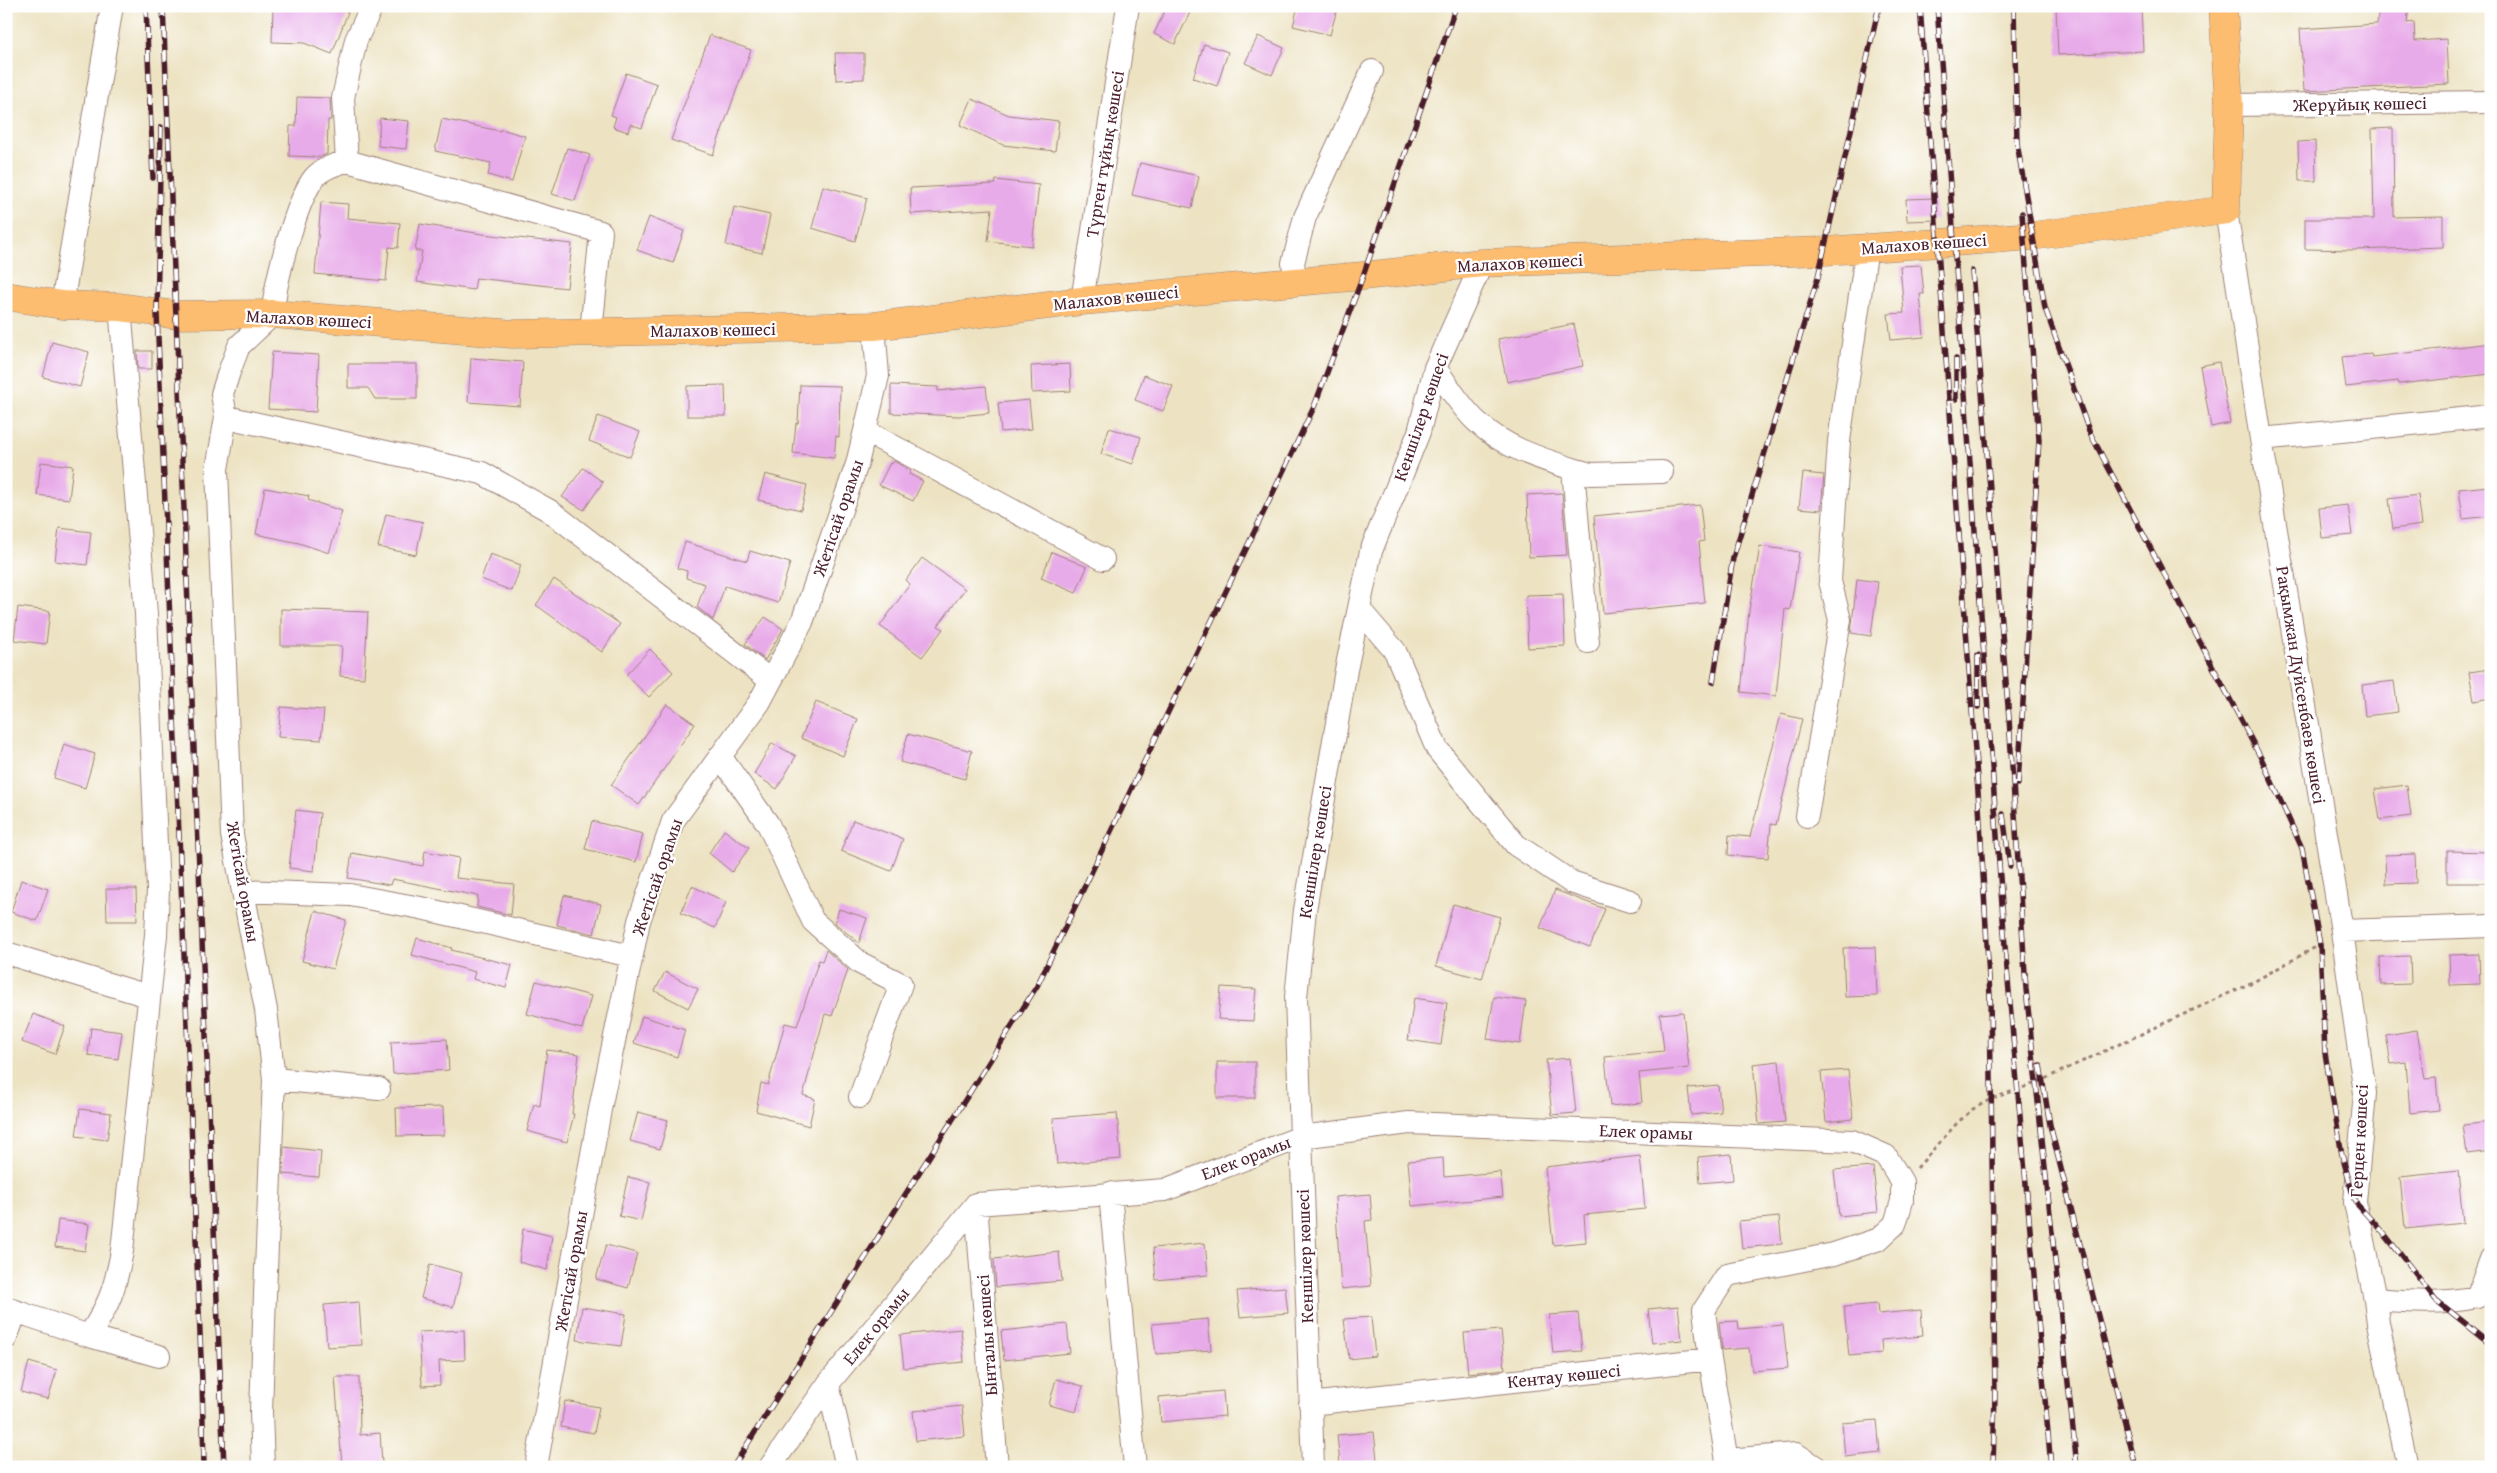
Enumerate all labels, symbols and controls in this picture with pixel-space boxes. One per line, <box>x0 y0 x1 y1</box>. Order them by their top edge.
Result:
street label: Түрген тұйық көшесі <box>1078 69 1131 239</box>
street label: Жерұйық көшесі <box>2292 89 2427 118</box>
street label: Малахов көшесі <box>1860 226 1988 261</box>
street label: Малахов көшесі <box>1456 246 1584 279</box>
street label: Малахов көшесі <box>1052 277 1180 318</box>
street label: Малахов көшесі <box>245 302 373 335</box>
street label: Малахов көшесі <box>650 315 776 344</box>
street label: Кеншілер көшесі <box>1386 349 1455 485</box>
street label: Жетісай орамы <box>805 455 870 581</box>
street label: Рақымжан Дүйсенбаев көшесі <box>2269 564 2334 806</box>
street label: Кеншілер көшесі <box>1291 783 1338 920</box>
street label: Жетісай орамы <box>624 814 689 940</box>
street label: Жетісай орамы <box>219 818 267 945</box>
street label: Герцен көшесі <box>2342 1084 2375 1198</box>
street label: Елек орамы <box>1599 1116 1694 1147</box>
street label: Елек орамы <box>1197 1128 1295 1187</box>
street label: Кеншілер көшесі <box>1289 1188 1320 1324</box>
street label: Жетісай орамы <box>546 1208 594 1334</box>
street label: Ынталы көшесі <box>969 1273 1004 1397</box>
street label: Елек орамы <box>836 1280 916 1371</box>
street label: Кентау көшесі <box>1506 1356 1622 1395</box>

